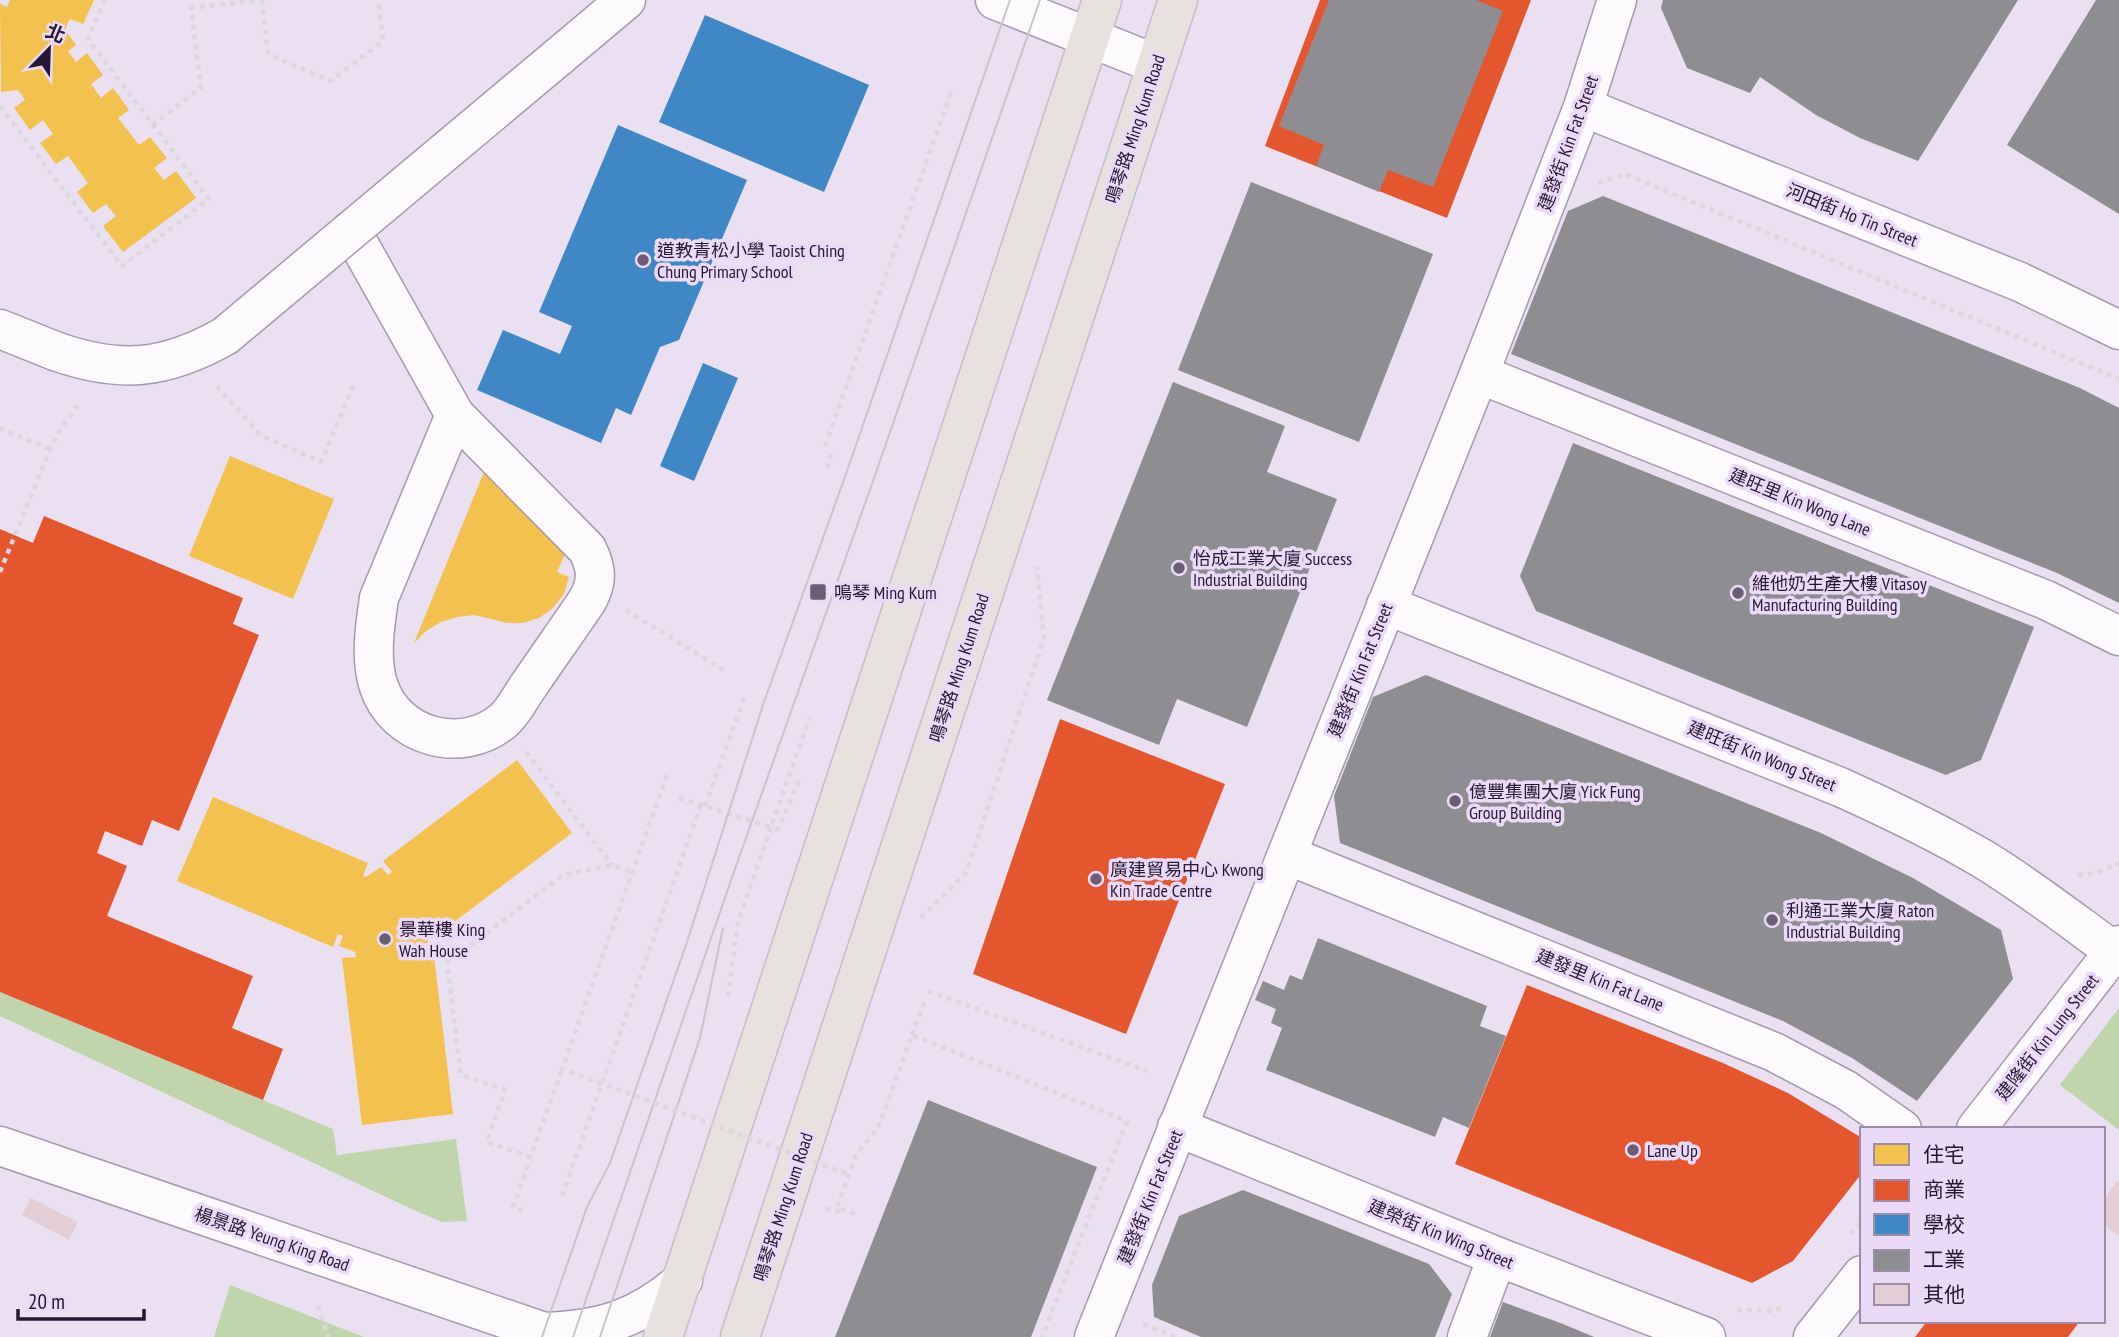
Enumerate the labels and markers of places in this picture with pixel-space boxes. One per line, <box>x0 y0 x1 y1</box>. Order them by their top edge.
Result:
place label: 道教青松小學 Taoist Ching Chung Primary School <box>657 239 845 283</box>
marker: 道教青松小學 Taoist Ching Chung Primary School <box>635 252 651 268</box>
place label: 怡成工業大廈 Success Industrial Building <box>1193 547 1352 591</box>
marker: 怡成工業大廈 Success Industrial Building <box>1171 560 1187 576</box>
place label: 維他奶生產大樓 Vitasoy Manufacturing Building <box>1752 572 1927 616</box>
place label: 鳴琴 Ming Kum <box>834 581 937 604</box>
marker: 鳴琴 Ming Kum <box>808 582 828 602</box>
marker: 維他奶生產大樓 Vitasoy Manufacturing Building <box>1730 585 1746 601</box>
place label: 億豐集團大廈 Yick Fung Group Building <box>1469 780 1641 824</box>
marker: 億豐集團大廈 Yick Fung Group Building <box>1447 793 1463 809</box>
place label: 廣建貿易中心 Kwong Kin Trade Centre <box>1110 858 1264 902</box>
marker: 廣建貿易中心 Kwong Kin Trade Centre <box>1088 871 1104 887</box>
place label: 利通工業大廈 Raton Industrial Building <box>1786 899 1934 943</box>
marker: 利通工業大廈 Raton Industrial Building <box>1764 912 1780 928</box>
place label: 景華樓 King Wah House <box>399 918 485 962</box>
marker: 景華樓 King Wah House <box>377 931 393 947</box>
place label: Lane Up <box>1647 1139 1698 1162</box>
marker: Lane Up <box>1625 1142 1641 1158</box>

